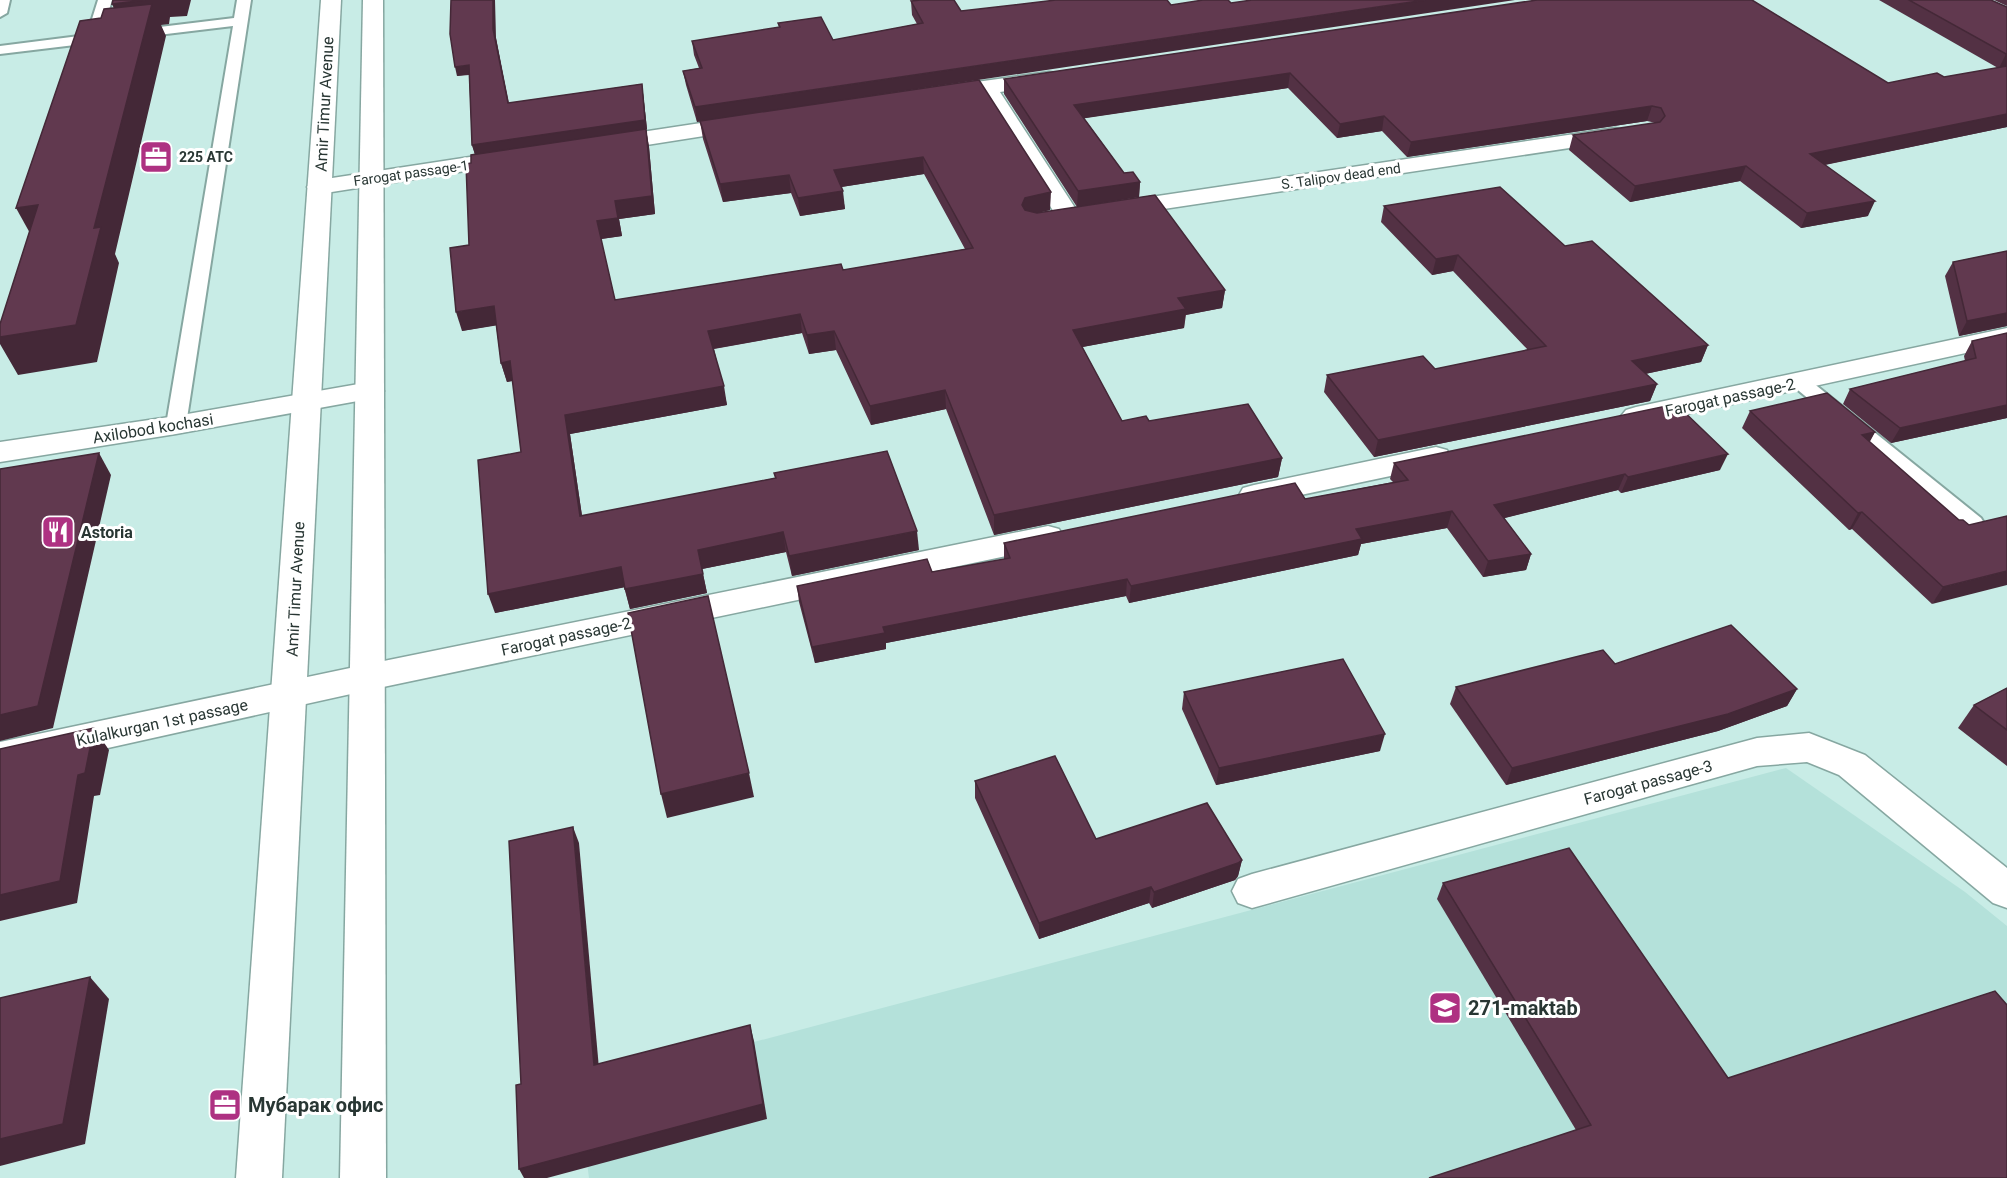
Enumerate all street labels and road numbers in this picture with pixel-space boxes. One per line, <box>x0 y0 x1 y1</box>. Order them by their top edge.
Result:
street label: Amir Timur Avenue <box>311 36 338 172</box>
street label: Farogat passage-1 <box>353 157 469 189</box>
street label: S. Talipov dead end <box>1280 160 1402 192</box>
street label: Farogat passage-2 <box>1663 374 1797 421</box>
street label: Axilobod kochasi <box>92 410 215 447</box>
street label: Amir Timur Avenue <box>282 521 309 657</box>
street label: Farogat passage-2 <box>499 613 633 660</box>
street label: Kulalkurgan 1st passage <box>75 695 250 750</box>
street label: Farogat passage-3 <box>1582 756 1715 809</box>

